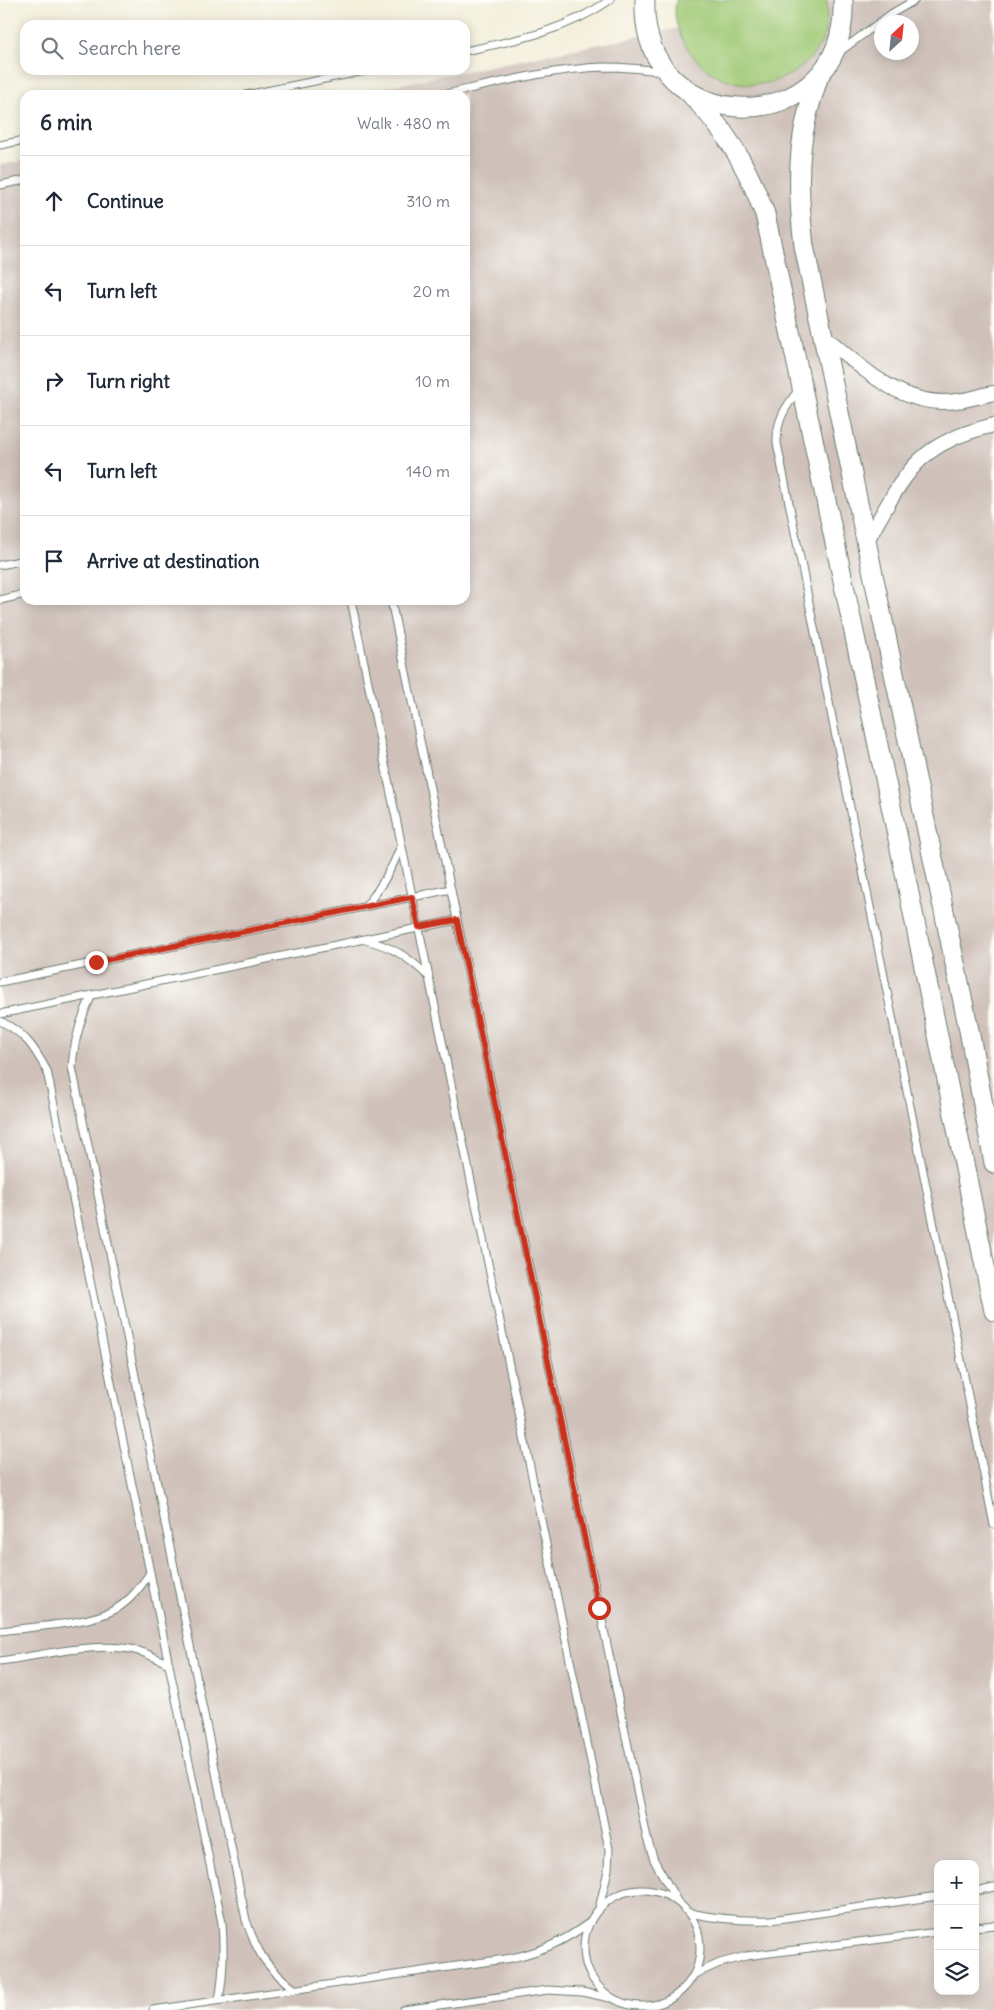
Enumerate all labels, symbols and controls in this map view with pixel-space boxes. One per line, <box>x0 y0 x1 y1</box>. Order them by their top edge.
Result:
north arrow <box>874 15 919 60</box>
search box <box>20 20 470 75</box>
icon: search <box>38 34 66 62</box>
text: Search here <box>78 36 181 60</box>
text: 6 min <box>40 109 92 136</box>
text: Walk · 480 m <box>357 113 450 133</box>
icon: ahead <box>40 187 68 215</box>
text: Continue <box>87 189 164 213</box>
text: 310 m <box>406 191 450 211</box>
icon: left <box>40 277 68 305</box>
text: Turn left <box>87 279 157 303</box>
text: 20 m <box>413 281 450 301</box>
icon: right <box>40 367 68 395</box>
text: Turn right <box>87 369 170 393</box>
text: 10 m <box>415 371 450 391</box>
icon: left <box>40 457 68 485</box>
text: Turn left <box>87 459 157 483</box>
text: 140 m <box>406 461 450 481</box>
icon: arrive <box>40 547 68 575</box>
text: Arrive at destination <box>87 549 260 573</box>
route end <box>85 951 108 974</box>
route start <box>588 1597 611 1620</box>
map controls <box>934 1860 979 1995</box>
button: + <box>934 1860 979 1905</box>
button: − <box>934 1905 979 1950</box>
button: layers <box>934 1950 979 1995</box>

